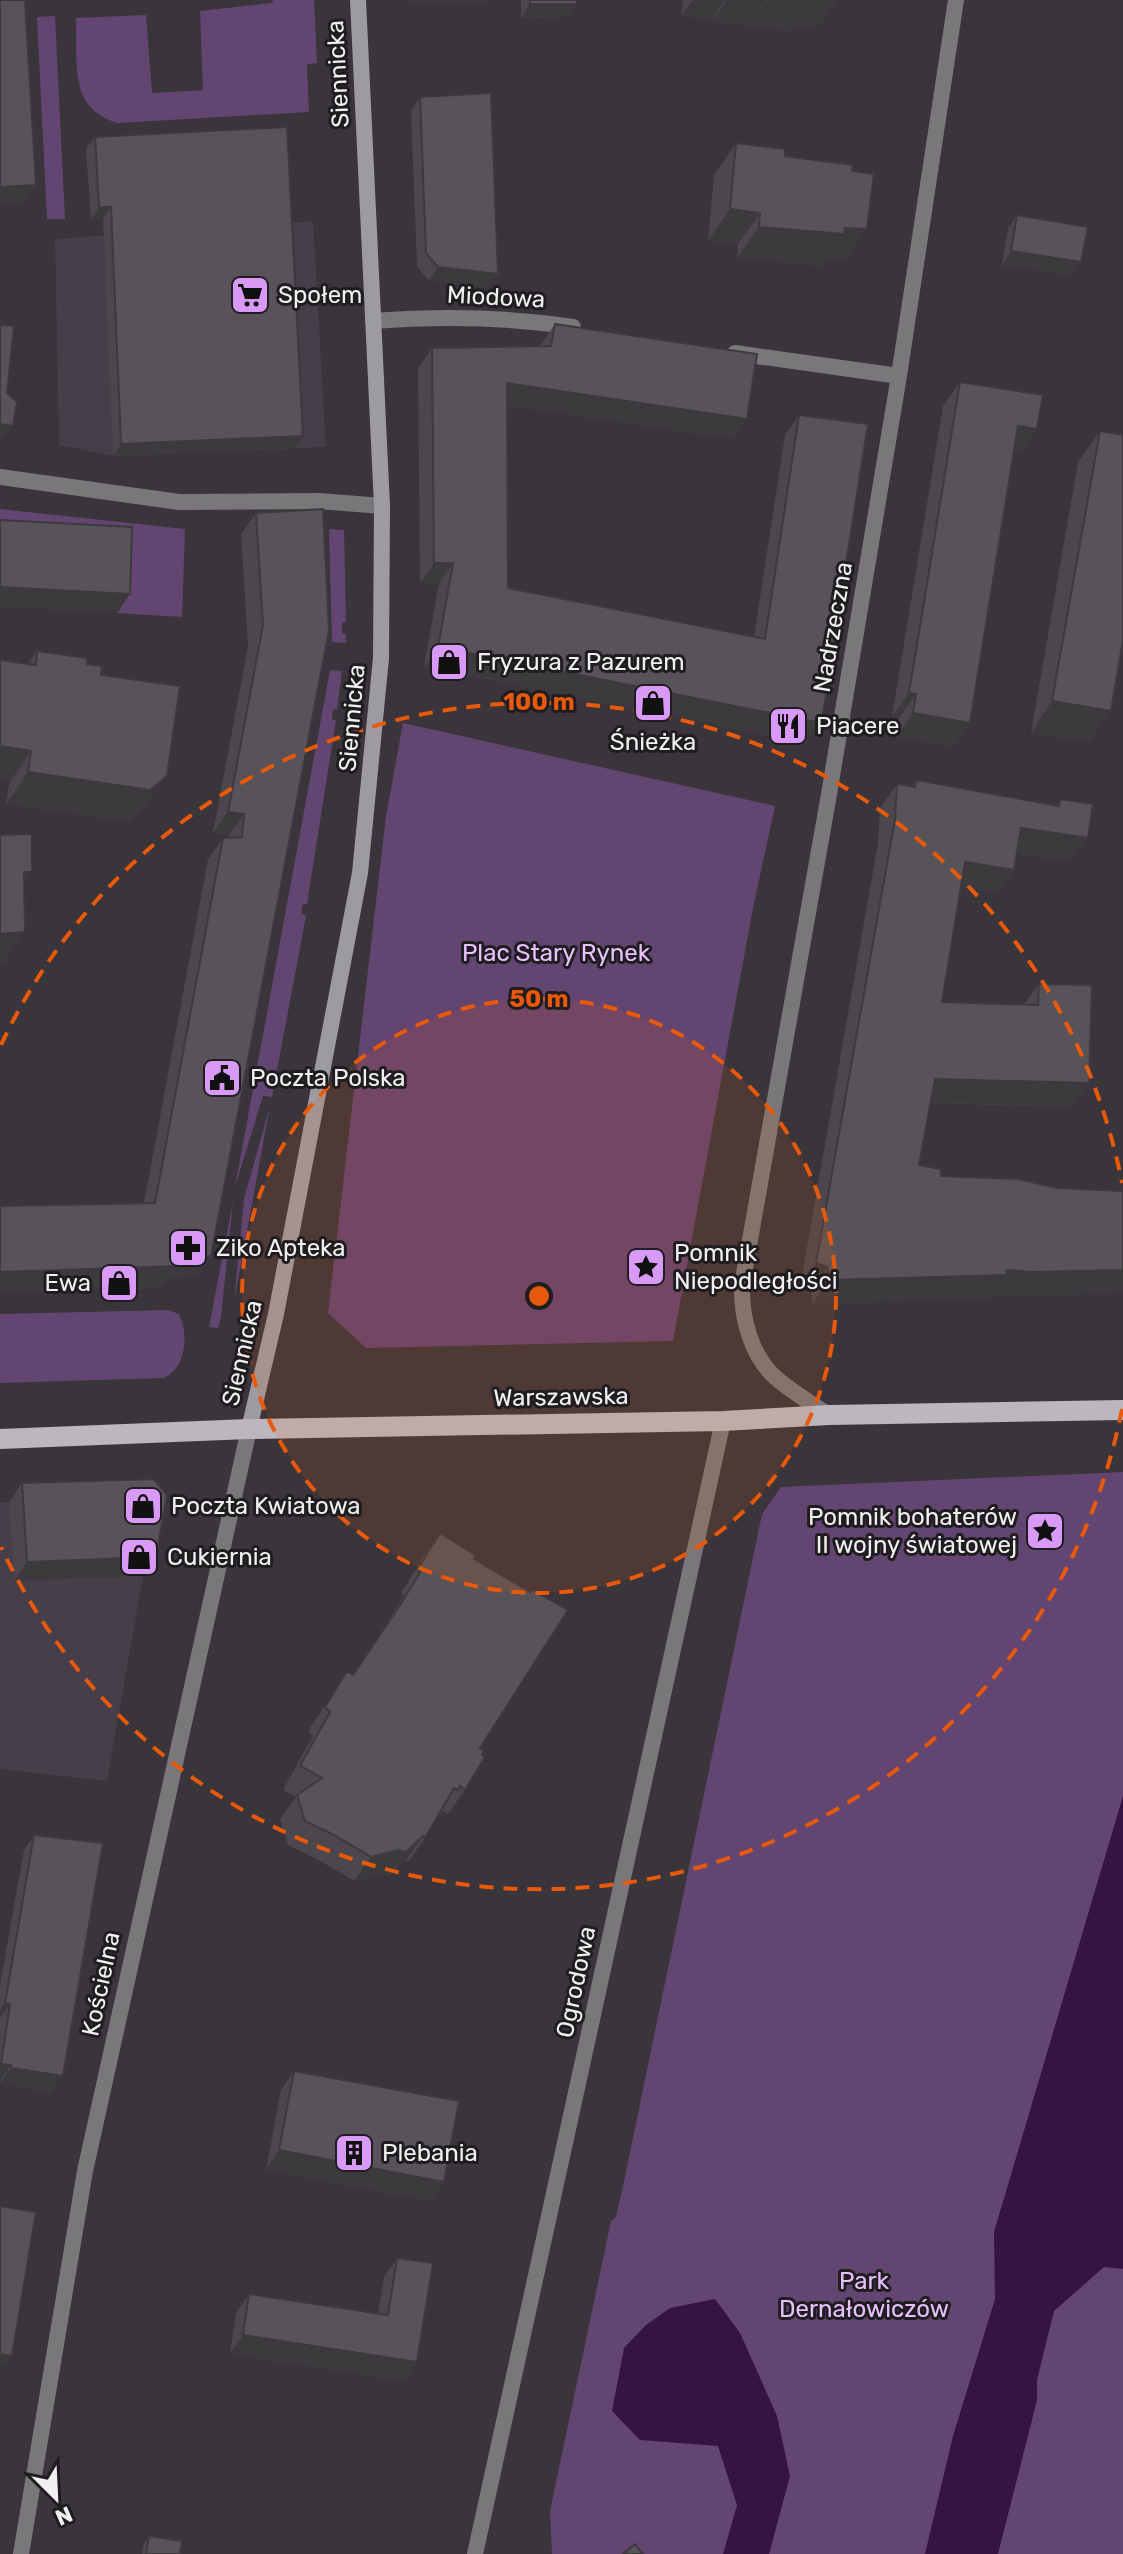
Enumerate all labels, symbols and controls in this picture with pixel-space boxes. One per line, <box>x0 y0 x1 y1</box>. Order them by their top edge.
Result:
street label: Siennicka <box>321 19 355 129</box>
supermarket icon: Społem <box>229 274 271 316</box>
street label: Miodowa <box>446 280 546 314</box>
place label: Społem <box>278 281 362 309</box>
street label: Nadrzeczna <box>808 560 858 694</box>
shop icon: Fryzura z Pazurem <box>428 641 470 683</box>
place label: Fryzura z Pazurem <box>477 648 685 676</box>
street label: Siennicka <box>333 663 371 773</box>
shop icon: Śnieżka <box>632 682 674 724</box>
text: 100 m <box>503 688 575 716</box>
restaurant icon: Piacere <box>767 705 809 747</box>
place label: Piacere <box>816 712 899 740</box>
place label: Śnieżka <box>610 728 696 756</box>
park label: Plac Stary Rynek <box>462 939 651 967</box>
text: 50 m <box>510 985 568 1013</box>
public building icon: Poczta Polska <box>201 1057 243 1099</box>
place label: Poczta Polska <box>250 1064 405 1092</box>
pharmacy icon: Ziko Apteka <box>167 1227 209 1269</box>
place label: Ziko Apteka <box>216 1234 346 1262</box>
place label: Pomnik Niepodległości <box>674 1239 838 1295</box>
place icon: Pomnik Niepodległości <box>625 1246 667 1288</box>
shop icon: Ewa <box>98 1262 140 1304</box>
place label: Ewa <box>45 1269 91 1297</box>
centre of rings <box>525 1282 553 1310</box>
street label: Siennicka <box>216 1297 268 1409</box>
street label: Warszawska <box>493 1382 629 1412</box>
shop icon: Poczta Kwiatowa <box>122 1485 164 1527</box>
place label: Poczta Kwiatowa <box>171 1492 361 1520</box>
place label: Pomnik bohaterów II wojny światowej <box>808 1503 1017 1559</box>
place icon: Pomnik bohaterów II wojny światowej <box>1024 1510 1066 1552</box>
shop icon: Cukiernia <box>118 1536 160 1578</box>
place label: Cukiernia <box>167 1543 272 1571</box>
street label: Ogrodowa <box>551 1924 601 2040</box>
street label: Kościelna <box>76 1929 126 2039</box>
building icon: Plebania <box>333 2132 375 2174</box>
place label: Plebania <box>382 2139 478 2167</box>
park label: Park Dernałowiczów <box>779 2267 949 2323</box>
north arrow <box>16 2458 96 2538</box>
text: N <box>51 2500 77 2531</box>

